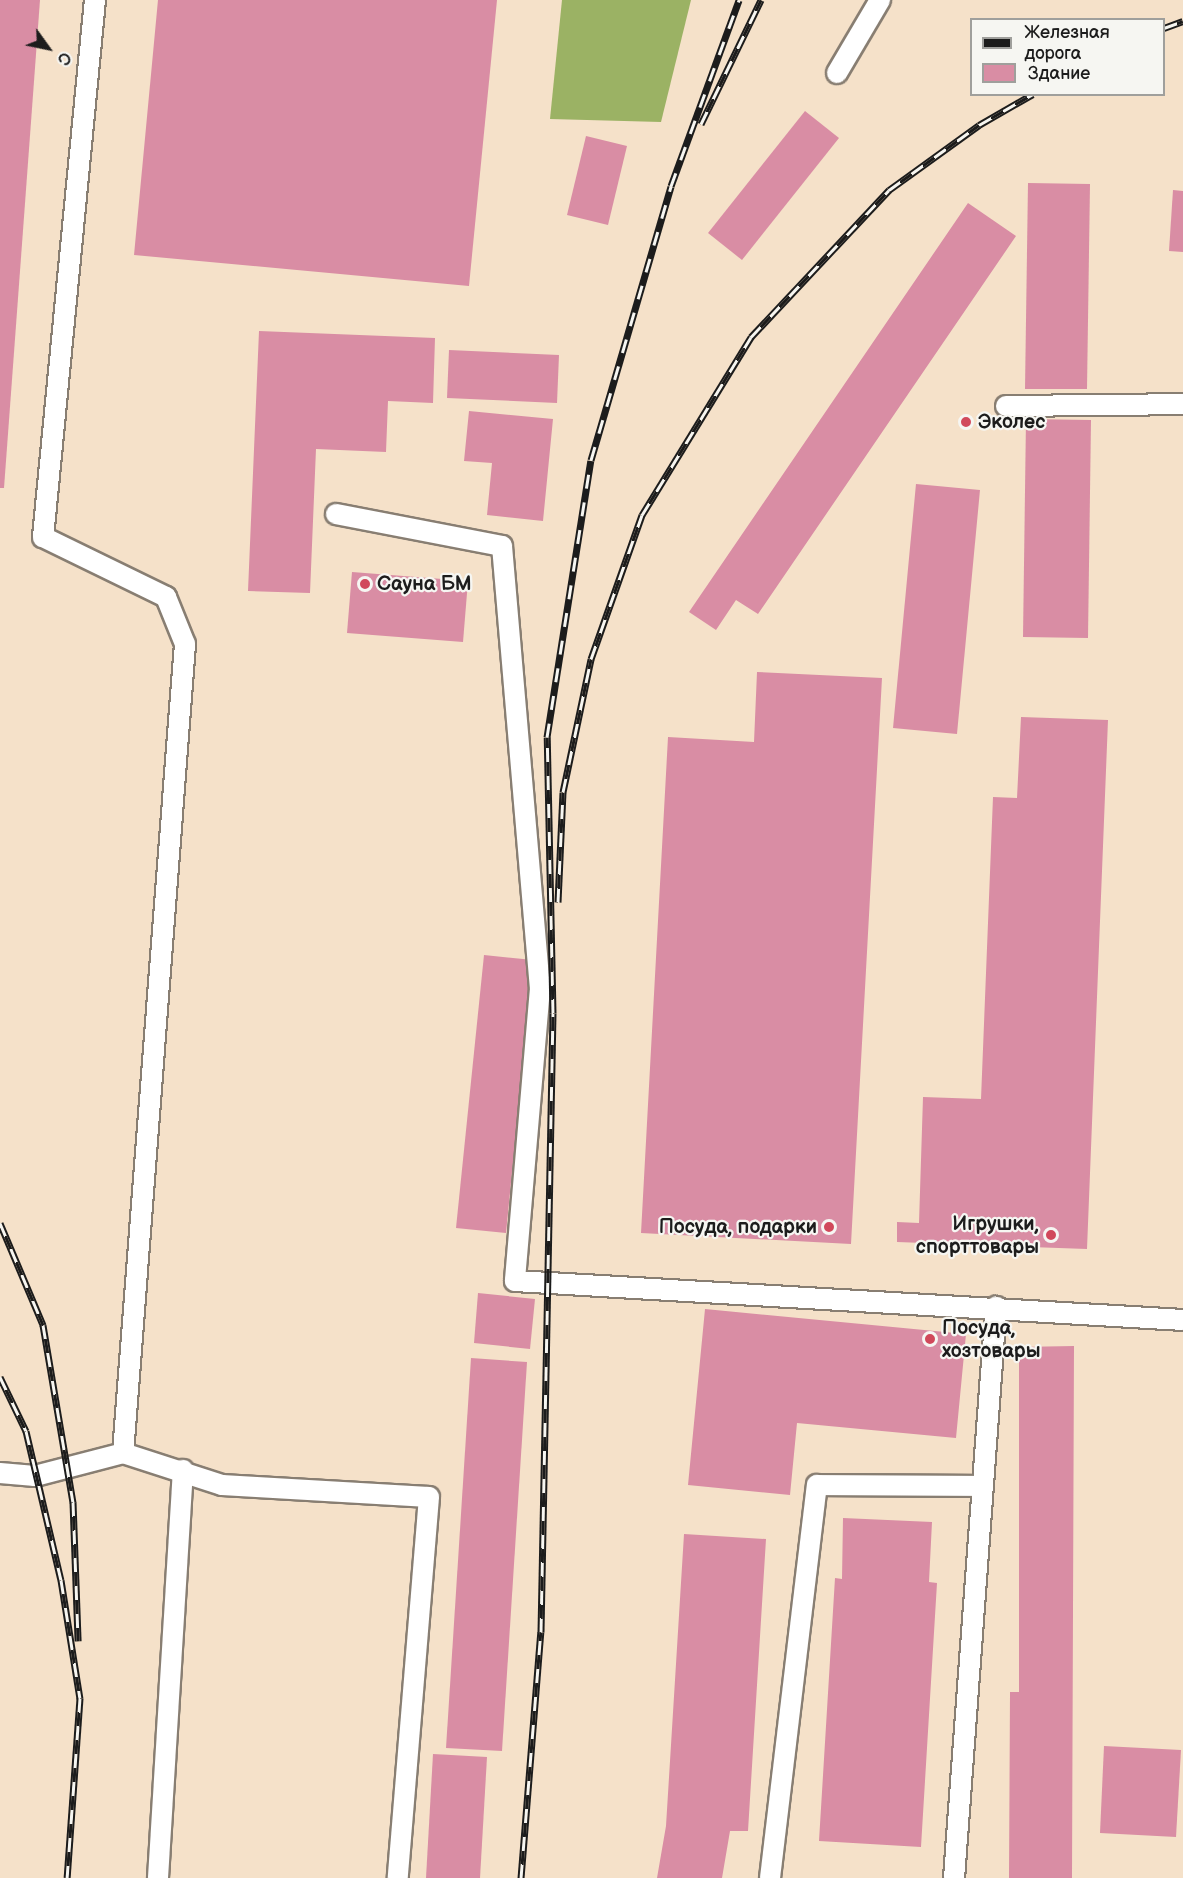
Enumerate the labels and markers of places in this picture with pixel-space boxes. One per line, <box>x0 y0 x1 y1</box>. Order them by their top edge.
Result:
place label: Эколес <box>978 410 1045 434</box>
marker: Эколес <box>959 415 973 429</box>
place label: Сауна БМ <box>377 572 472 596</box>
marker: Сауна БМ <box>358 577 372 591</box>
place label: Игрушки, спорттовары <box>916 1212 1039 1259</box>
place label: Посуда, подарки <box>659 1215 817 1239</box>
marker: Посуда, подарки <box>822 1220 836 1234</box>
marker: Игрушки, спорттовары <box>1044 1228 1058 1242</box>
place label: Посуда, хозтовары <box>942 1316 1041 1363</box>
marker: Посуда, хозтовары <box>923 1332 937 1346</box>

